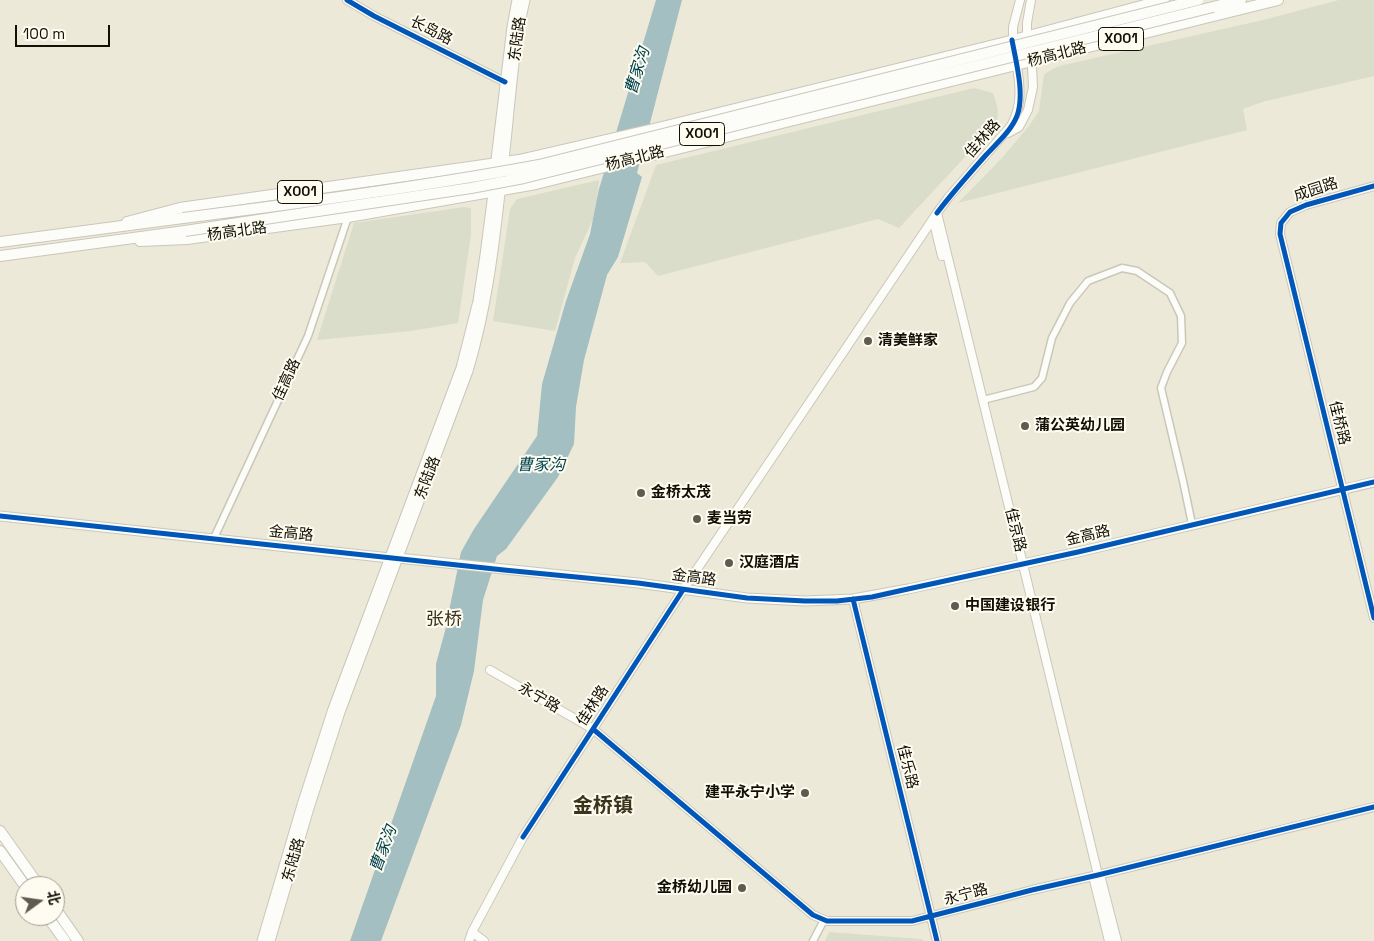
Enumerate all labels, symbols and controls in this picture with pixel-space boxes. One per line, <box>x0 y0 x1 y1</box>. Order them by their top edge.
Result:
street label: 长岛路 <box>407 13 455 49</box>
scale bar <box>18 15 112 47</box>
street label: 东陆路 <box>506 15 530 63</box>
text: 100 m <box>23 24 65 43</box>
road number: X001 <box>1098 28 1144 50</box>
street label: 杨高北路 <box>1026 39 1088 71</box>
water label: 曹家沟 <box>622 45 654 97</box>
street label: 佳林路 <box>961 116 1005 162</box>
road number: X001 <box>680 122 724 146</box>
street label: 杨高北路 <box>604 143 666 175</box>
street label: 成园路 <box>1292 174 1340 206</box>
road number: X001 <box>278 180 322 203</box>
street label: 杨高北路 <box>206 219 268 245</box>
place label: 清美鲜家 <box>878 332 938 350</box>
marker: 清美鲜家 <box>862 335 874 347</box>
street label: 佳高路 <box>269 356 305 404</box>
street label: 佳桥路 <box>1325 399 1353 447</box>
place label: 蒲公英幼儿园 <box>1035 417 1125 435</box>
marker: 蒲公英幼儿园 <box>1019 420 1031 432</box>
street label: 东陆路 <box>412 454 444 502</box>
water label: 曹家沟 <box>517 456 565 476</box>
place label: 金桥太茂 <box>651 484 711 502</box>
marker: 金桥太茂 <box>635 487 647 499</box>
street label: 佳京路 <box>1001 506 1029 554</box>
place label: 麦当劳 <box>707 510 752 528</box>
marker: 麦当劳 <box>691 513 703 525</box>
street label: 金高路 <box>1064 522 1112 550</box>
street label: 金高路 <box>268 523 314 545</box>
place label: 汉庭酒店 <box>739 554 799 572</box>
marker: 汉庭酒店 <box>723 557 735 569</box>
street label: 金高路 <box>670 566 718 590</box>
place label: 中国建设银行 <box>965 597 1055 615</box>
marker: 中国建设银行 <box>949 600 961 612</box>
district label: 张桥 <box>426 609 462 631</box>
street label: 永宁路 <box>515 679 563 717</box>
street label: 佳林路 <box>573 682 613 730</box>
street label: 佳乐路 <box>893 743 921 791</box>
place label: 建平永宁小学 <box>705 784 795 802</box>
marker: 建平永宁小学 <box>799 787 811 799</box>
district label: 金桥镇 <box>573 795 633 819</box>
water label: 曹家沟 <box>367 823 401 875</box>
street label: 东陆路 <box>279 836 309 884</box>
north arrow <box>15 876 65 926</box>
place label: 金桥幼儿园 <box>657 879 732 897</box>
street label: 永宁路 <box>942 880 990 910</box>
marker: 金桥幼儿园 <box>736 882 748 894</box>
text: 北 <box>43 889 64 907</box>

